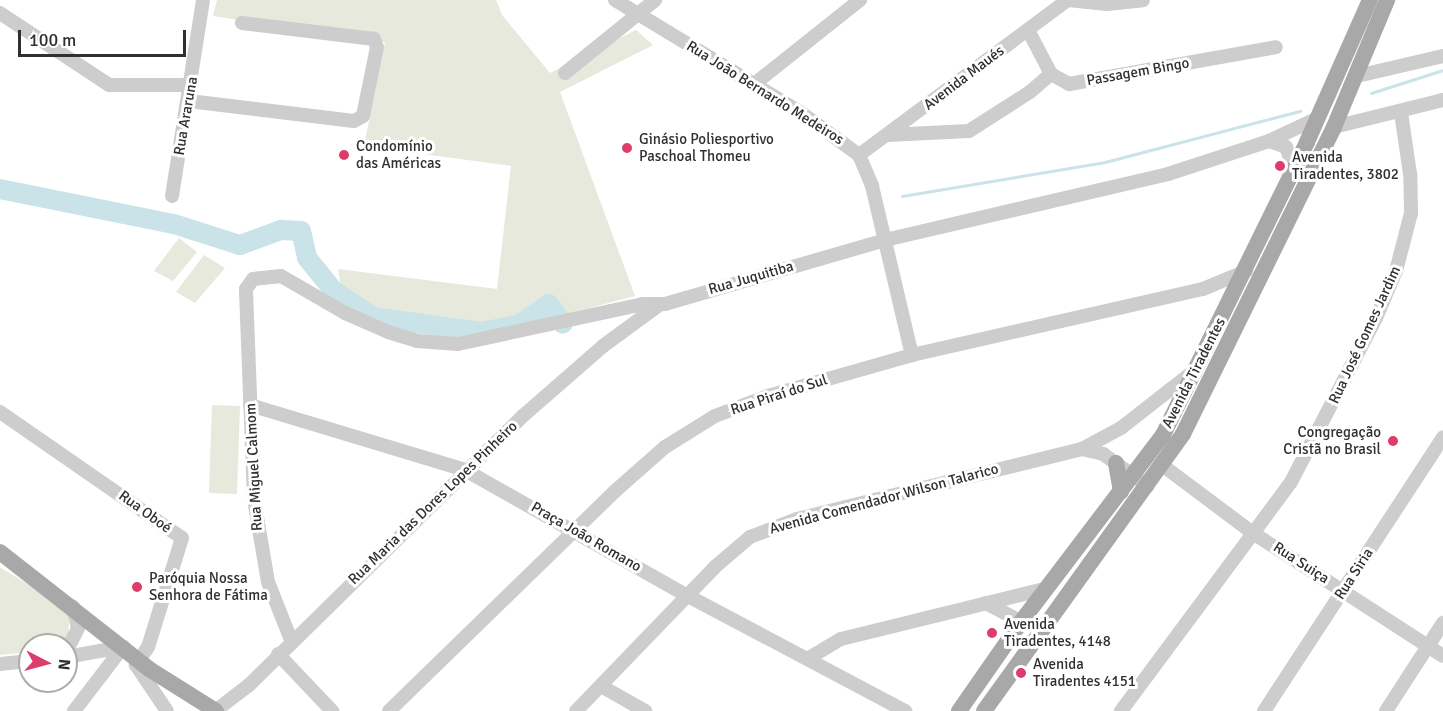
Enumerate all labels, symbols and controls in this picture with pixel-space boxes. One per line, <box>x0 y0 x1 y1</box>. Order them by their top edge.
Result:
scale bar <box>21 18 189 56</box>
text: 100 m <box>29 29 76 51</box>
street label: Rua João Bernardo Medeiros <box>683 37 847 149</box>
street label: Avenida Maués <box>920 42 1008 114</box>
street label: Passagem Bingo <box>1085 54 1191 90</box>
street label: Rua Araruna <box>170 75 202 157</box>
place label: Ginásio Poliesportivo Paschoal Thomeu <box>639 130 774 165</box>
place label: Condomínio das Américas <box>356 137 441 172</box>
marker: Ginásio Poliesportivo Paschoal Thomeu <box>620 141 634 155</box>
marker: Condomínio das Américas <box>337 148 351 162</box>
place label: Avenida Tiradentes, 3802 <box>1292 148 1399 183</box>
marker: Avenida Tiradentes, 3802 <box>1273 159 1287 173</box>
street label: Rua Juquitiba <box>706 257 796 299</box>
street label: Rua José Gomes Jardim <box>1325 263 1405 407</box>
street label: Avenida Tiradentes <box>1158 315 1230 431</box>
street label: Rua Piraí do Sul <box>728 371 830 419</box>
street label: Rua Miguel Calmom <box>242 403 266 531</box>
street label: Rua Maria das Dores Lopes Pinheiro <box>345 417 521 589</box>
place label: Congregação Cristã no Brasil <box>1283 423 1381 458</box>
marker: Congregação Cristã no Brasil <box>1386 434 1400 448</box>
street label: Avenida Comendador Wilson Talarico <box>768 460 1000 538</box>
street label: Rua Oboé <box>115 487 175 537</box>
street label: Praça João Romano <box>528 498 644 576</box>
street label: Rua Suiça <box>1270 538 1332 588</box>
street label: Rua Siria <box>1331 545 1377 603</box>
place label: Paróquia Nossa Senhora de Fátima <box>149 569 268 604</box>
marker: Paróquia Nossa Senhora de Fátima <box>130 580 144 594</box>
place label: Avenida Tiradentes, 4148 <box>1004 615 1111 650</box>
marker: Avenida Tiradentes, 4148 <box>985 626 999 640</box>
north arrow <box>18 633 78 693</box>
place label: Avenida Tiradentes 4151 <box>1033 655 1136 690</box>
text: N <box>53 658 74 671</box>
marker: Avenida Tiradentes 4151 <box>1014 666 1028 680</box>

